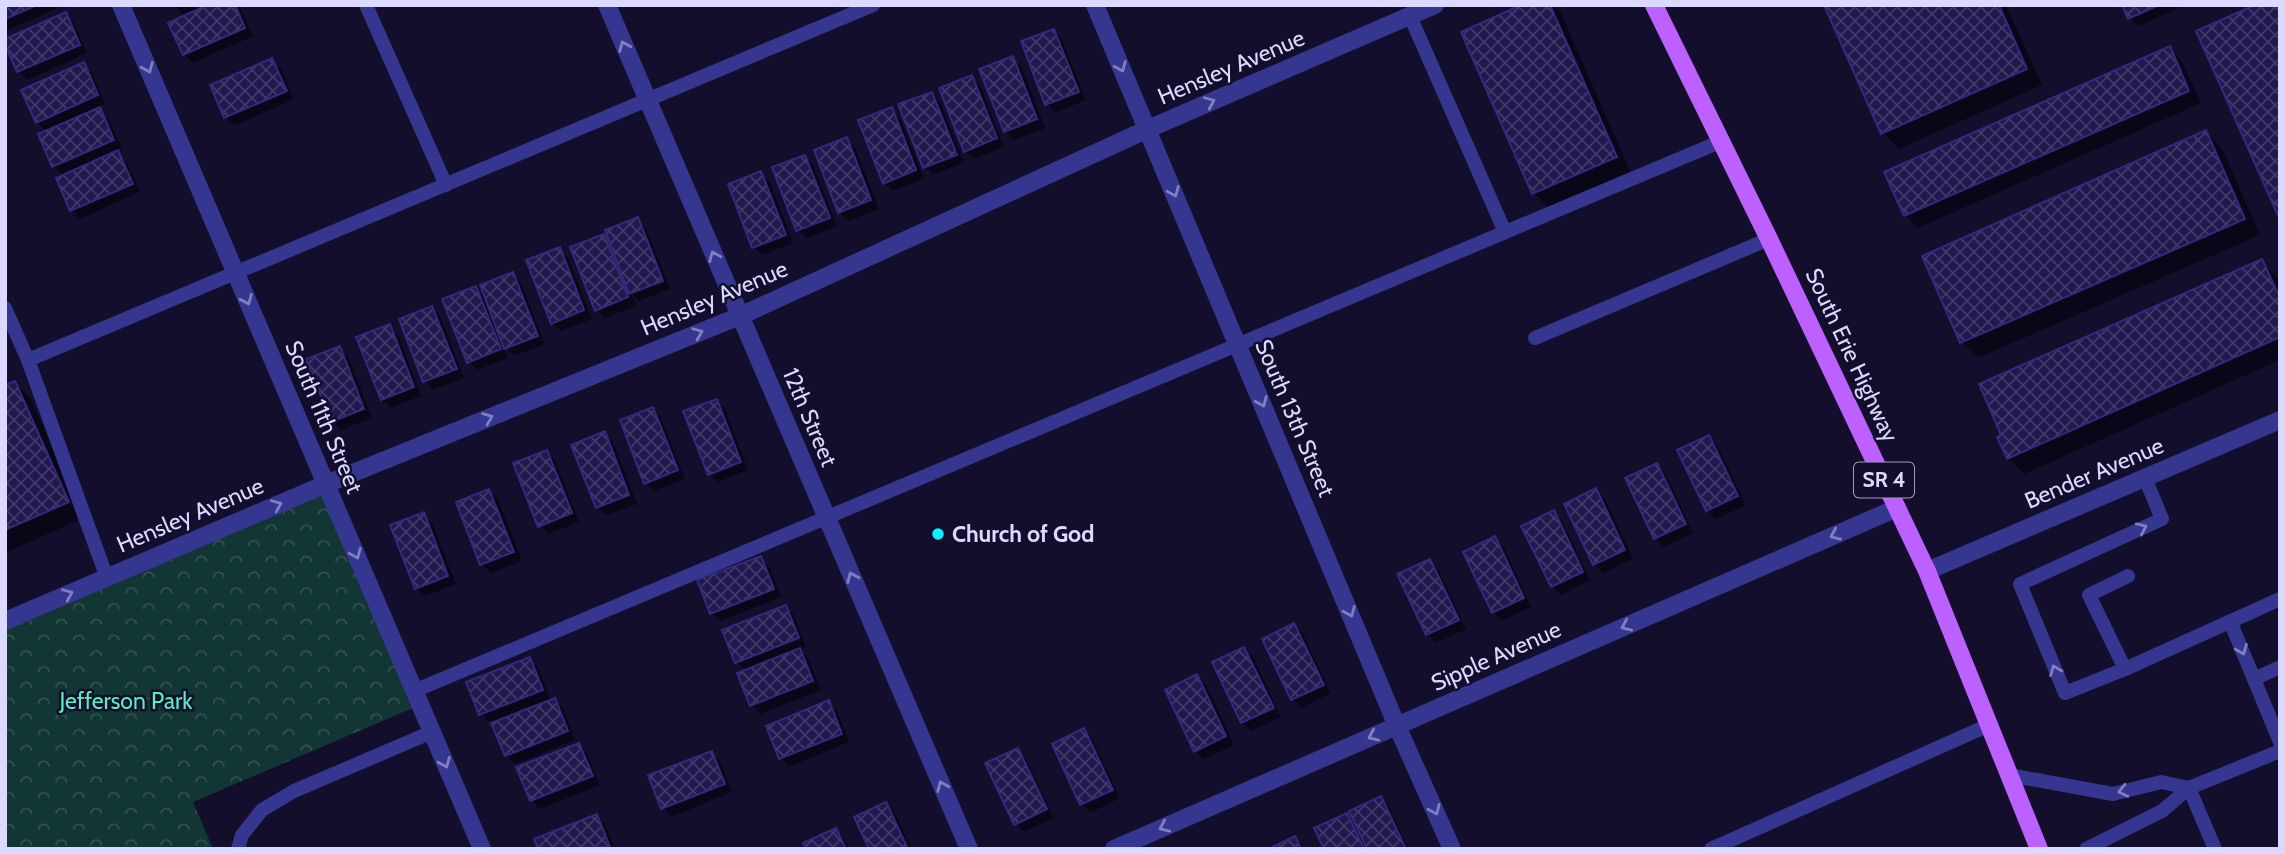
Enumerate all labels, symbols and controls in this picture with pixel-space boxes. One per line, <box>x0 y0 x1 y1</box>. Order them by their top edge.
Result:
street label: Hensley Avenue <box>1153 23 1309 111</box>
one-way arrow <box>618 41 632 54</box>
one-way arrow <box>1113 60 1127 72</box>
one-way arrow <box>140 61 154 73</box>
one-way arrow <box>1203 96 1216 110</box>
one-way arrow <box>1166 185 1180 197</box>
one-way arrow <box>708 250 722 263</box>
street label: Hensley Avenue <box>636 254 792 342</box>
street label: South Erie Highway <box>1799 264 1905 447</box>
one-way arrow <box>239 292 253 305</box>
one-way arrow <box>692 327 704 341</box>
street label: South 13th Street <box>1249 335 1341 501</box>
street label: South 11th Street <box>279 336 369 498</box>
street label: 12th Street <box>777 364 843 471</box>
one-way arrow <box>1254 395 1268 407</box>
one-way arrow <box>481 413 493 427</box>
street label: Bender Avenue <box>2020 431 2168 515</box>
road number: SR 4 <box>1854 462 1914 498</box>
street label: Hensley Avenue <box>112 471 268 559</box>
one-way arrow <box>270 499 282 513</box>
place label: Church of God <box>952 520 1094 548</box>
one-way arrow <box>2135 522 2147 536</box>
marker: Church of God <box>930 526 946 542</box>
one-way arrow <box>1830 527 1842 541</box>
one-way arrow <box>347 547 361 559</box>
one-way arrow <box>846 572 860 584</box>
one-way arrow <box>61 588 73 602</box>
one-way arrow <box>1341 605 1355 617</box>
street label: Sipple Avenue <box>1427 615 1565 697</box>
one-way arrow <box>1621 618 1633 632</box>
one-way arrow <box>2234 643 2248 655</box>
one-way arrow <box>2050 665 2064 677</box>
park label: Jefferson Park <box>58 687 193 715</box>
one-way arrow <box>1367 728 1380 742</box>
one-way arrow <box>437 756 451 768</box>
one-way arrow <box>936 781 950 793</box>
one-way arrow <box>2117 783 2129 798</box>
one-way arrow <box>1427 802 1441 815</box>
one-way arrow <box>1159 819 1171 833</box>

